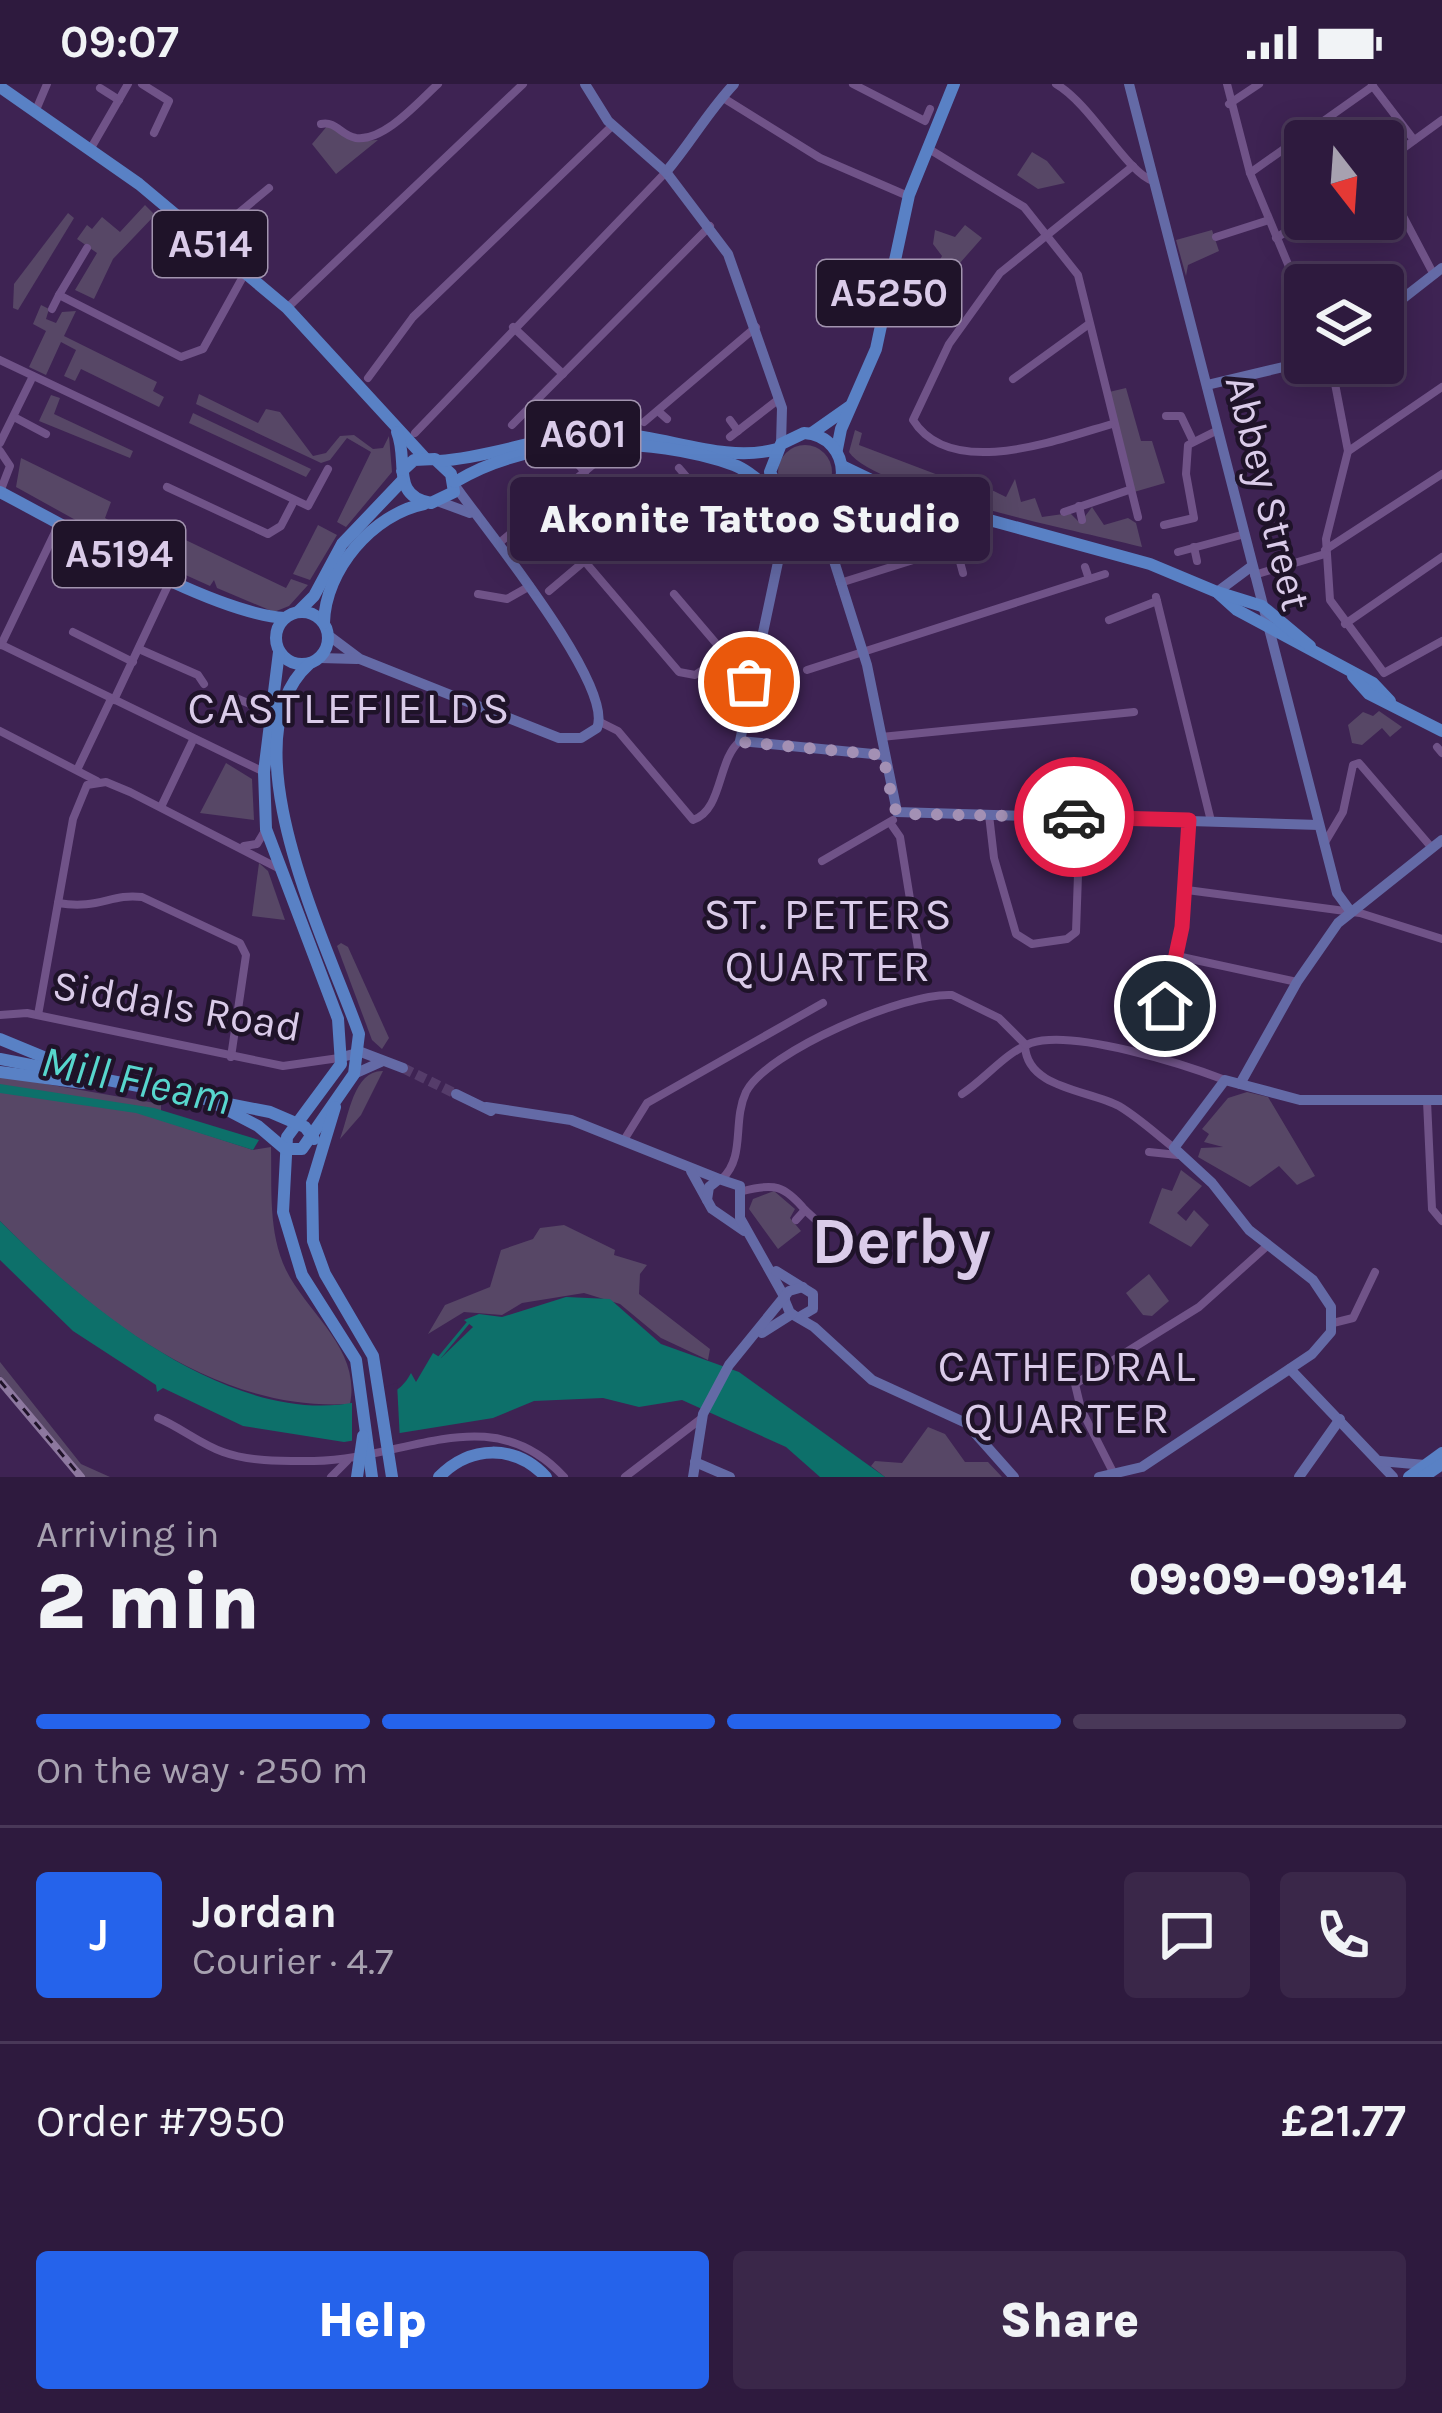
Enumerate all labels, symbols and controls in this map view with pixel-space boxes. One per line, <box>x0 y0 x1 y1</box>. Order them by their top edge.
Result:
text: 09:07 <box>60 16 179 68</box>
north arrow <box>1284 120 1404 240</box>
map controls <box>1284 120 1404 384</box>
road number: A514 <box>153 211 267 277</box>
road number: A5250 <box>817 260 961 326</box>
button: layers <box>1284 264 1404 384</box>
street label: Abbey Street <box>1215 370 1321 616</box>
road number: A601 <box>526 401 640 467</box>
callout: Akonite Tattoo Studio <box>509 478 989 562</box>
text: Akonite Tattoo Studio <box>540 496 960 542</box>
road number: A5194 <box>53 521 185 587</box>
pin <box>698 631 800 733</box>
icon: bag <box>716 649 782 715</box>
district label: CASTLEFIELDS <box>188 682 512 734</box>
courier <box>1014 757 1134 877</box>
icon: car <box>1041 784 1107 850</box>
district label: ST. PETERS QUARTER <box>703 888 955 992</box>
pin <box>1114 955 1216 1057</box>
street label: Siddals Road <box>49 960 305 1052</box>
icon: home <box>1132 973 1198 1039</box>
water label: Mill Fleam <box>36 1035 236 1125</box>
district label: Derby <box>811 1202 991 1280</box>
district label: CATHEDRAL QUARTER <box>938 1340 1198 1444</box>
text: Arriving in <box>36 1511 219 1557</box>
text: 09:09–09:14 <box>1129 1553 1406 1605</box>
text: 2 min <box>36 1556 260 1648</box>
text: On the way · 250 m <box>36 1747 368 1793</box>
button: chat <box>1124 1872 1250 1998</box>
button: phone <box>1280 1872 1406 1998</box>
text: Jordan <box>192 1886 337 1938</box>
text: J <box>89 1909 109 1961</box>
text: Courier · 4.7 <box>192 1938 393 1984</box>
text: Order #7950 <box>36 2095 286 2147</box>
text: £21.77 <box>1281 2095 1406 2147</box>
button: Help <box>36 2251 709 2389</box>
button: Share <box>733 2251 1406 2389</box>

